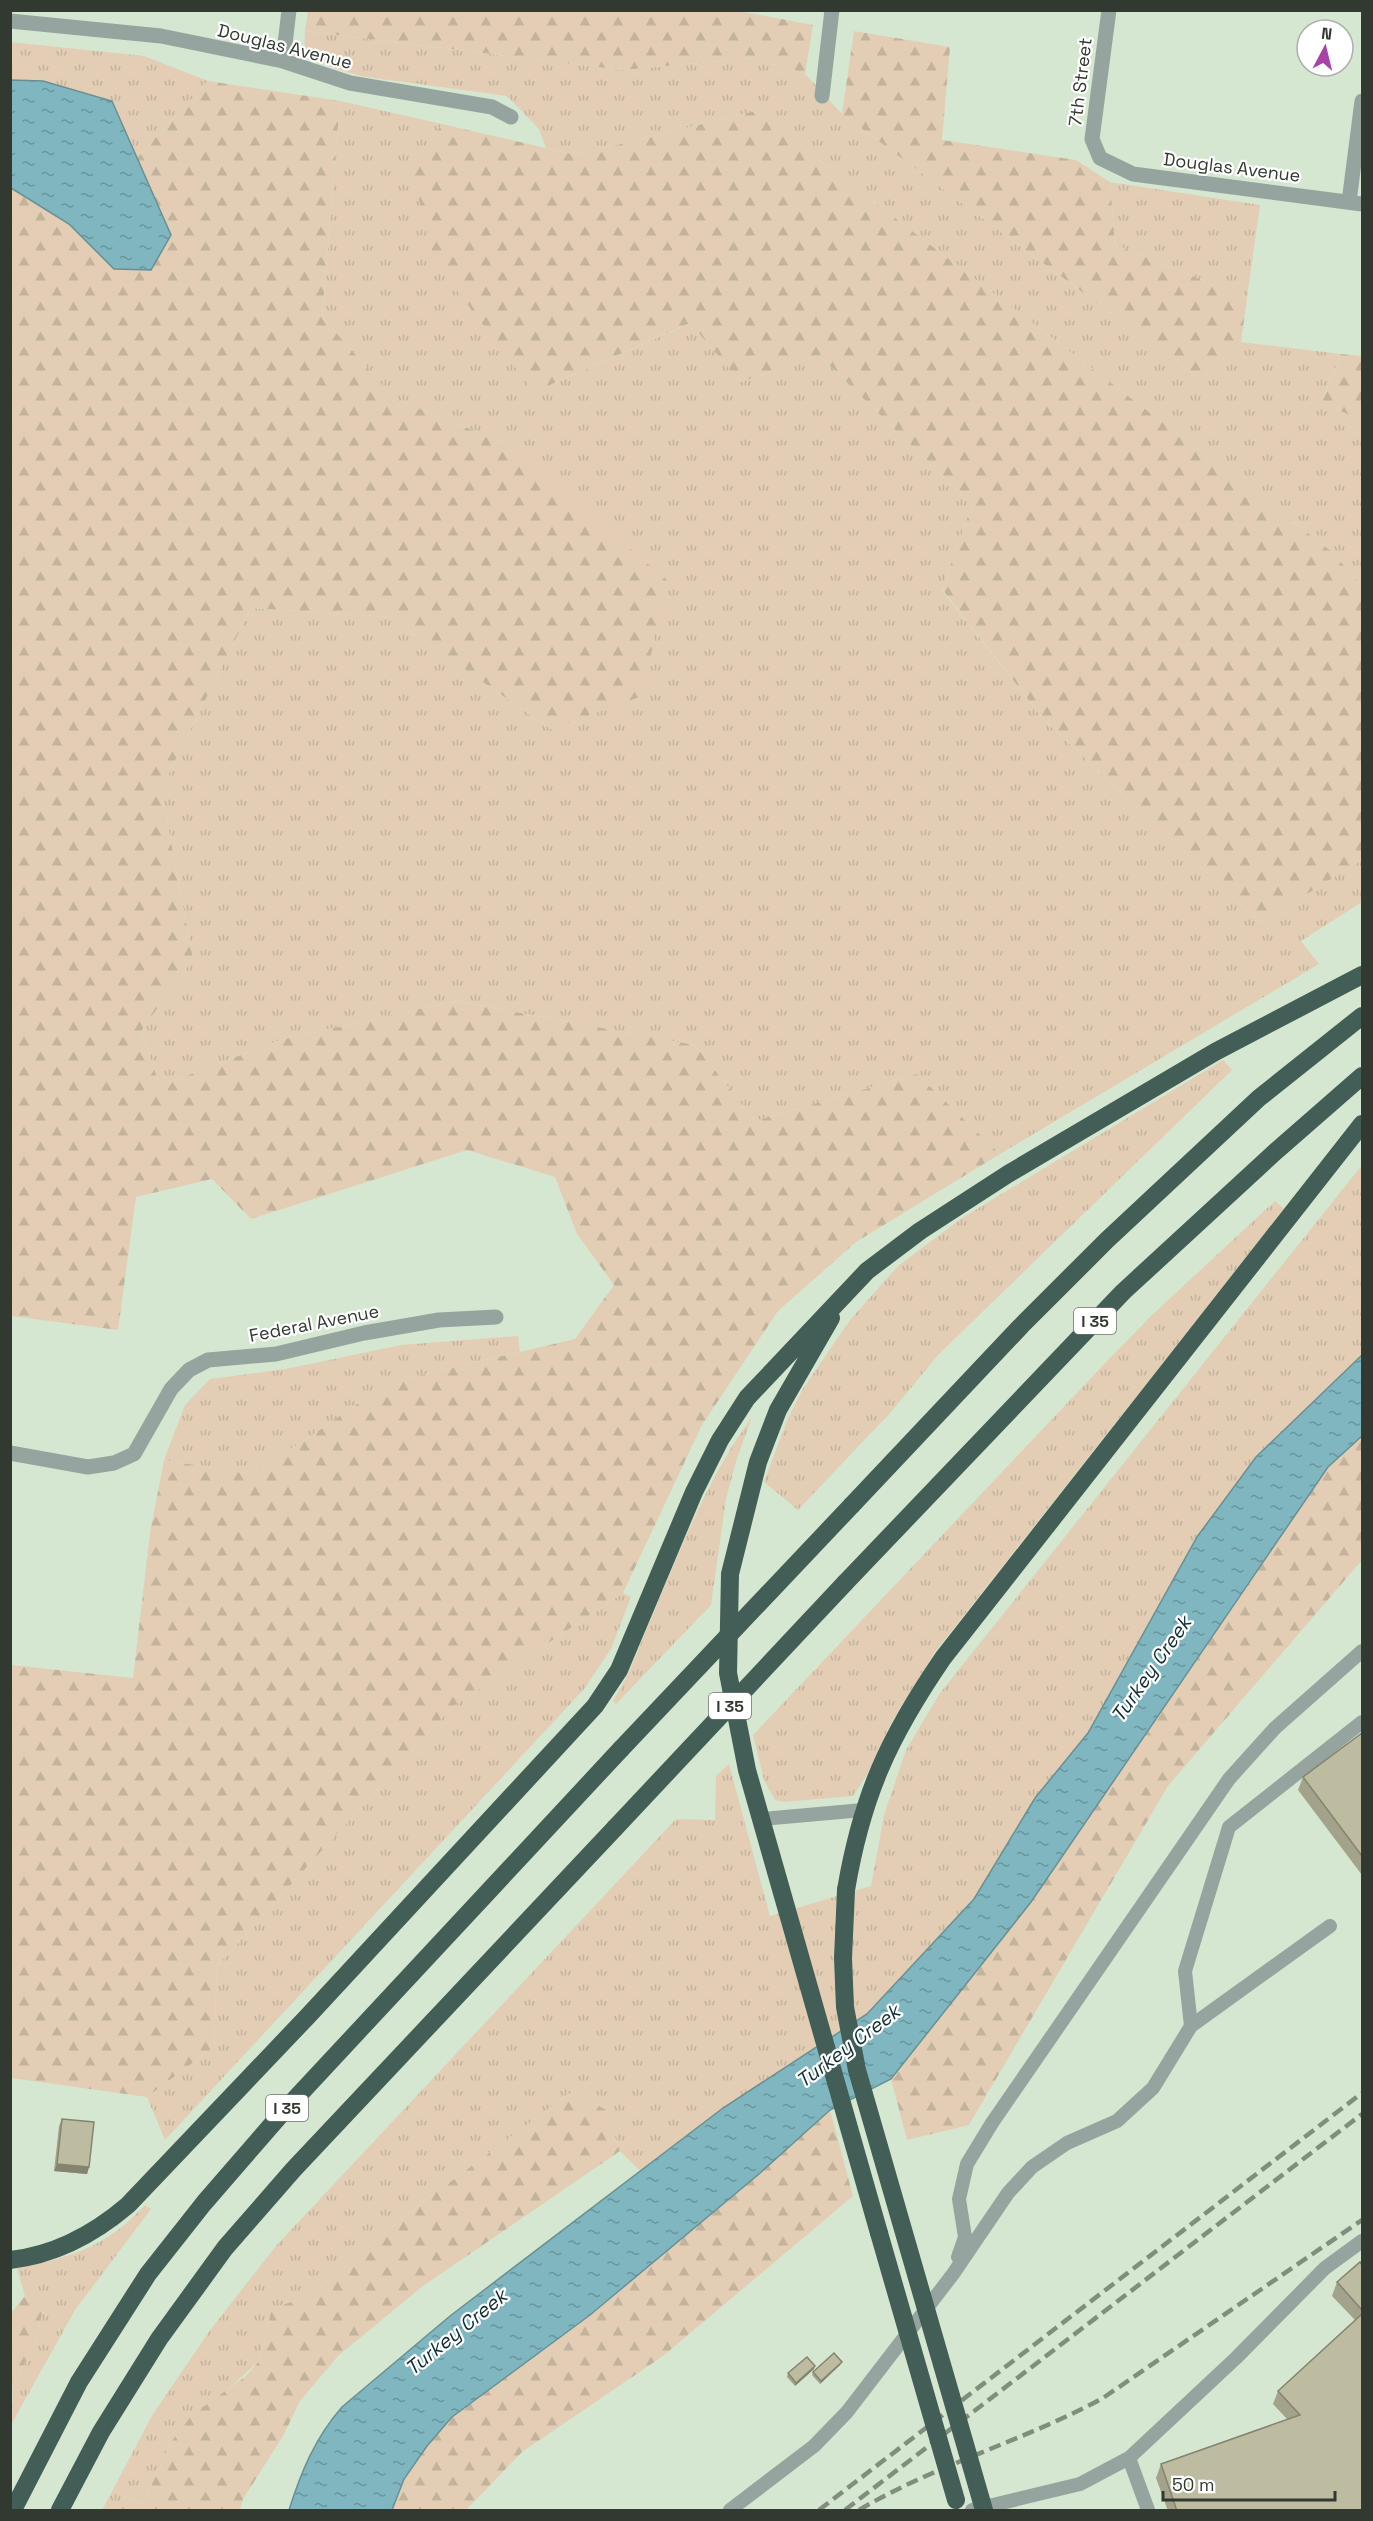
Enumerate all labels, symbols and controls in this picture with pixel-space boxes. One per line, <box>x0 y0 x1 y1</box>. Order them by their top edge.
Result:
street label: Douglas Avenue <box>215 18 355 74</box>
north arrow <box>1295 18 1355 78</box>
text: N <box>1320 23 1333 45</box>
street label: 7th Street <box>1063 36 1097 128</box>
street label: Douglas Avenue <box>1162 147 1302 187</box>
street label: Federal Avenue <box>247 1299 381 1347</box>
road number: I 35 <box>1074 1308 1116 1334</box>
water label: Turkey Creek <box>1105 1609 1198 1727</box>
road number: I 35 <box>709 1693 751 1719</box>
water label: Turkey Creek <box>791 1997 907 2094</box>
road number: I 35 <box>266 2095 308 2121</box>
water label: Turkey Creek <box>400 2282 514 2381</box>
scale bar <box>1163 2464 1336 2502</box>
text: 50 m <box>1172 2473 1214 2496</box>

